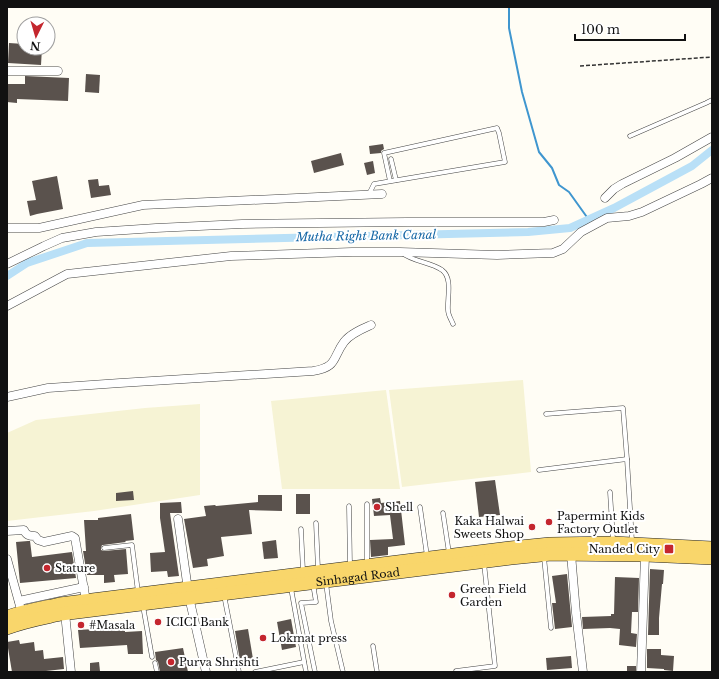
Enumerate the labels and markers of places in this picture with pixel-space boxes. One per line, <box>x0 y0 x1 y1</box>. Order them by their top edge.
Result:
place label: Shell <box>385 500 414 514</box>
marker: Shell <box>372 502 382 512</box>
place label: Papermint Kids Factory Outlet <box>557 509 645 536</box>
place label: Kaka Halwai Sweets Shop <box>454 514 524 541</box>
marker: Papermint Kids Factory Outlet <box>544 517 554 527</box>
marker: Kaka Halwai Sweets Shop <box>527 522 537 532</box>
place label: Nanded City <box>589 542 660 556</box>
marker: Nanded City <box>663 543 675 555</box>
place label: Stature <box>55 561 95 575</box>
marker: Stature <box>42 563 52 573</box>
place label: Green Field Garden <box>460 582 527 609</box>
marker: Green Field Garden <box>447 590 457 600</box>
place label: ICICI Bank <box>166 615 229 629</box>
marker: ICICI Bank <box>153 617 163 627</box>
place label: #Masala <box>89 618 136 632</box>
marker: #Masala <box>76 620 86 630</box>
place label: Lokmat press <box>271 631 347 645</box>
marker: Lokmat press <box>258 633 268 643</box>
place label: Purva Shrishti <box>179 655 259 669</box>
marker: Purva Shrishti <box>166 657 176 667</box>

